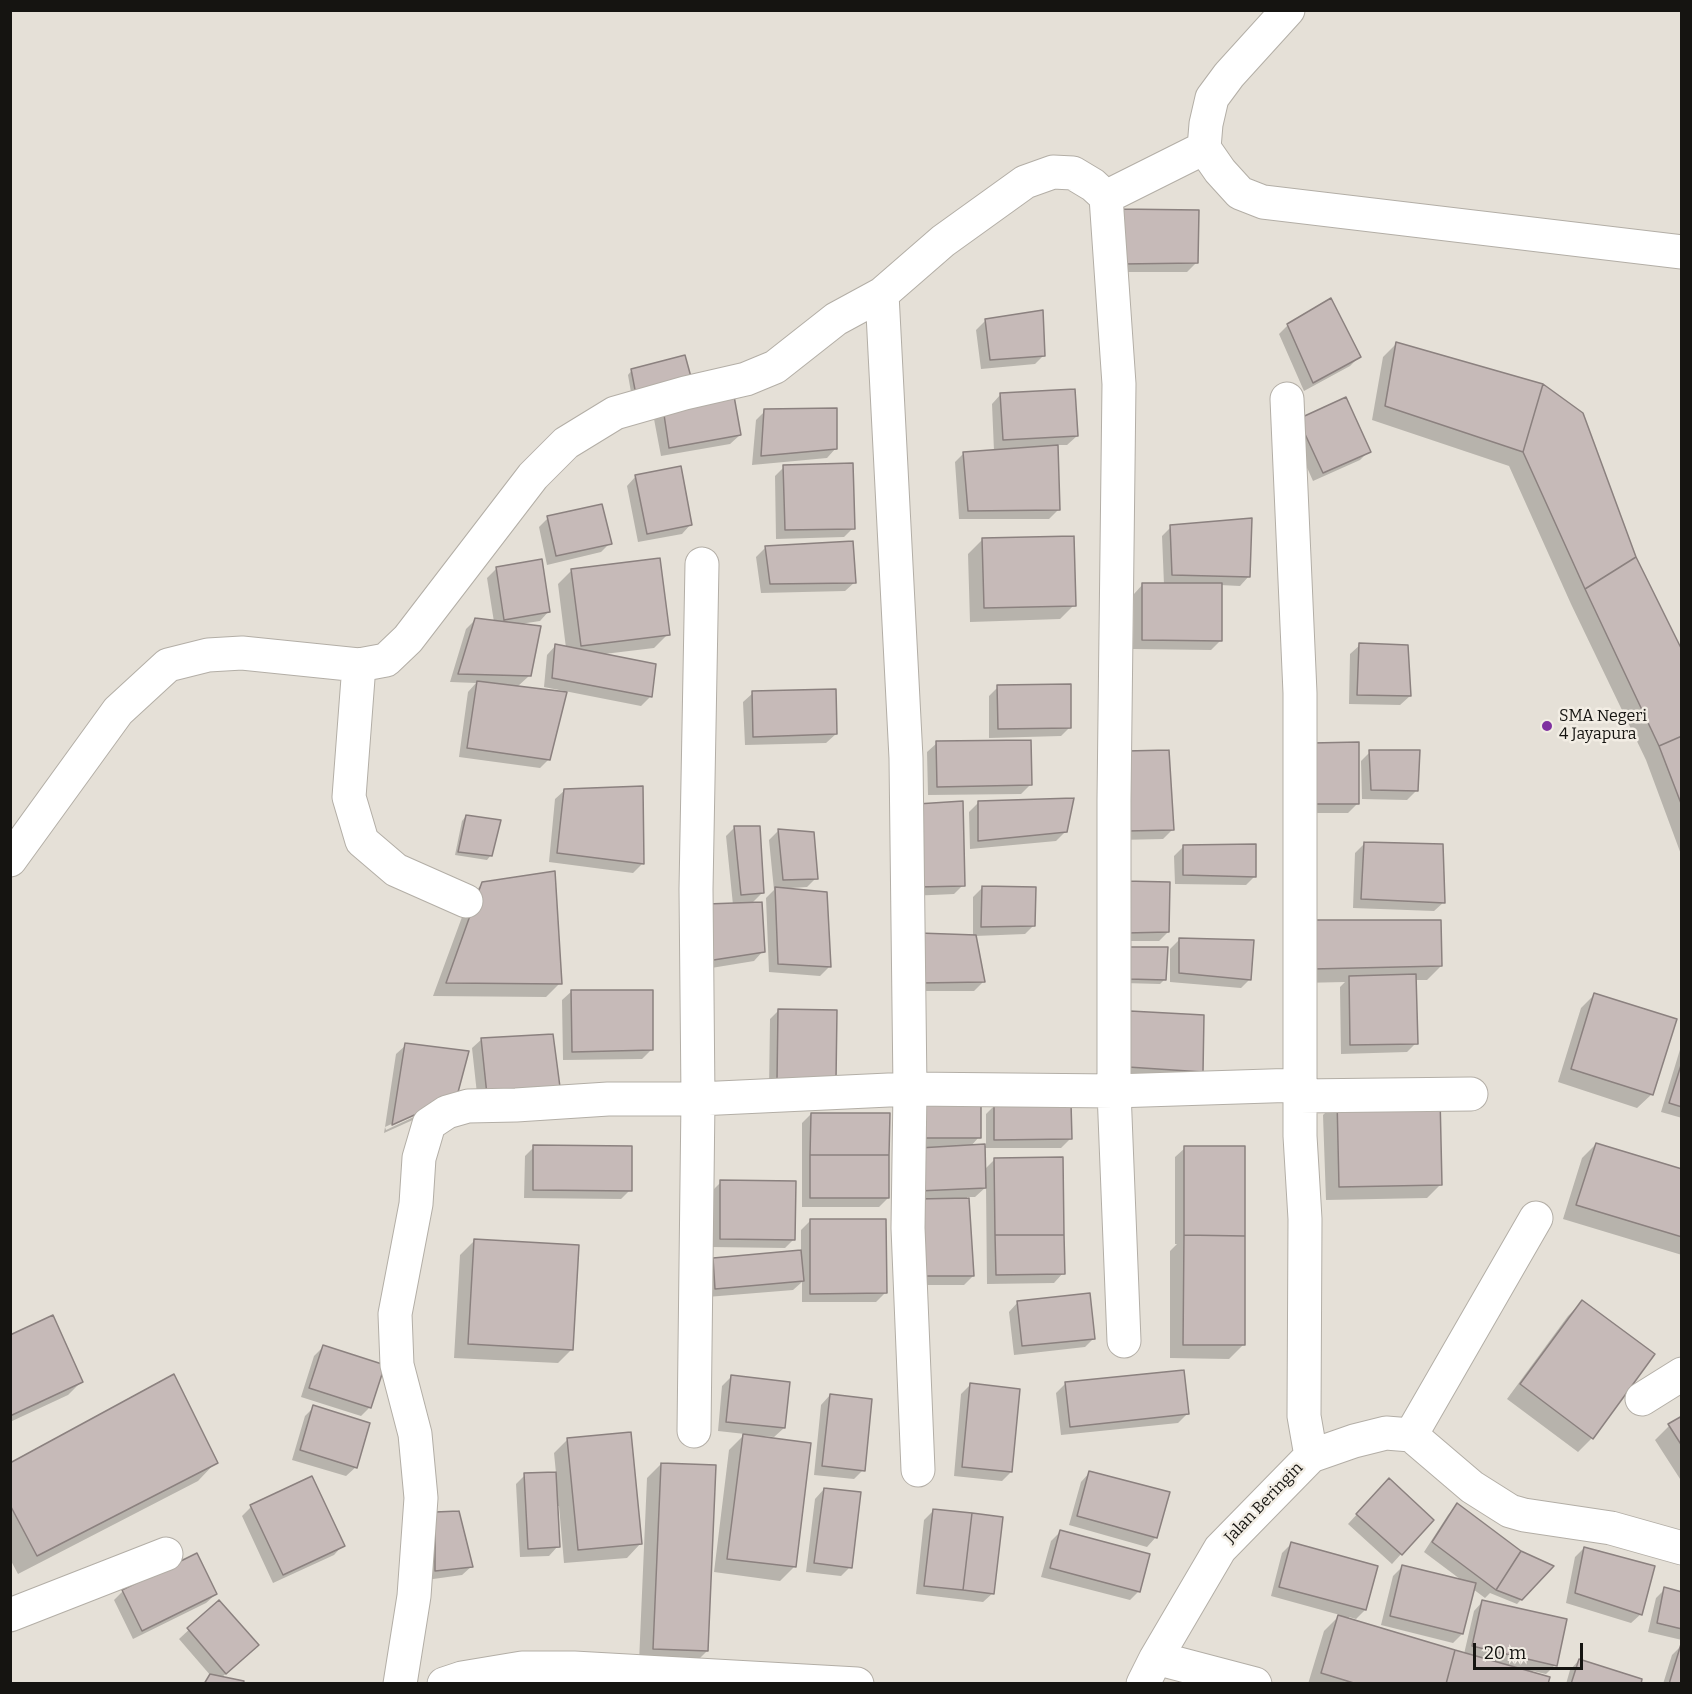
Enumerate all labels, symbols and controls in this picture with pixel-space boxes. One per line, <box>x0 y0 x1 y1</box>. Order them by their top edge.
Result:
place label: SMA Negeri 4 Jayapura <box>1559 707 1647 745</box>
marker: SMA Negeri 4 Jayapura <box>1540 719 1554 733</box>
street label: Jalan Beringin <box>1221 1459 1307 1547</box>
scale bar <box>1476 1631 1586 1669</box>
text: 20 m <box>1484 1642 1526 1664</box>

